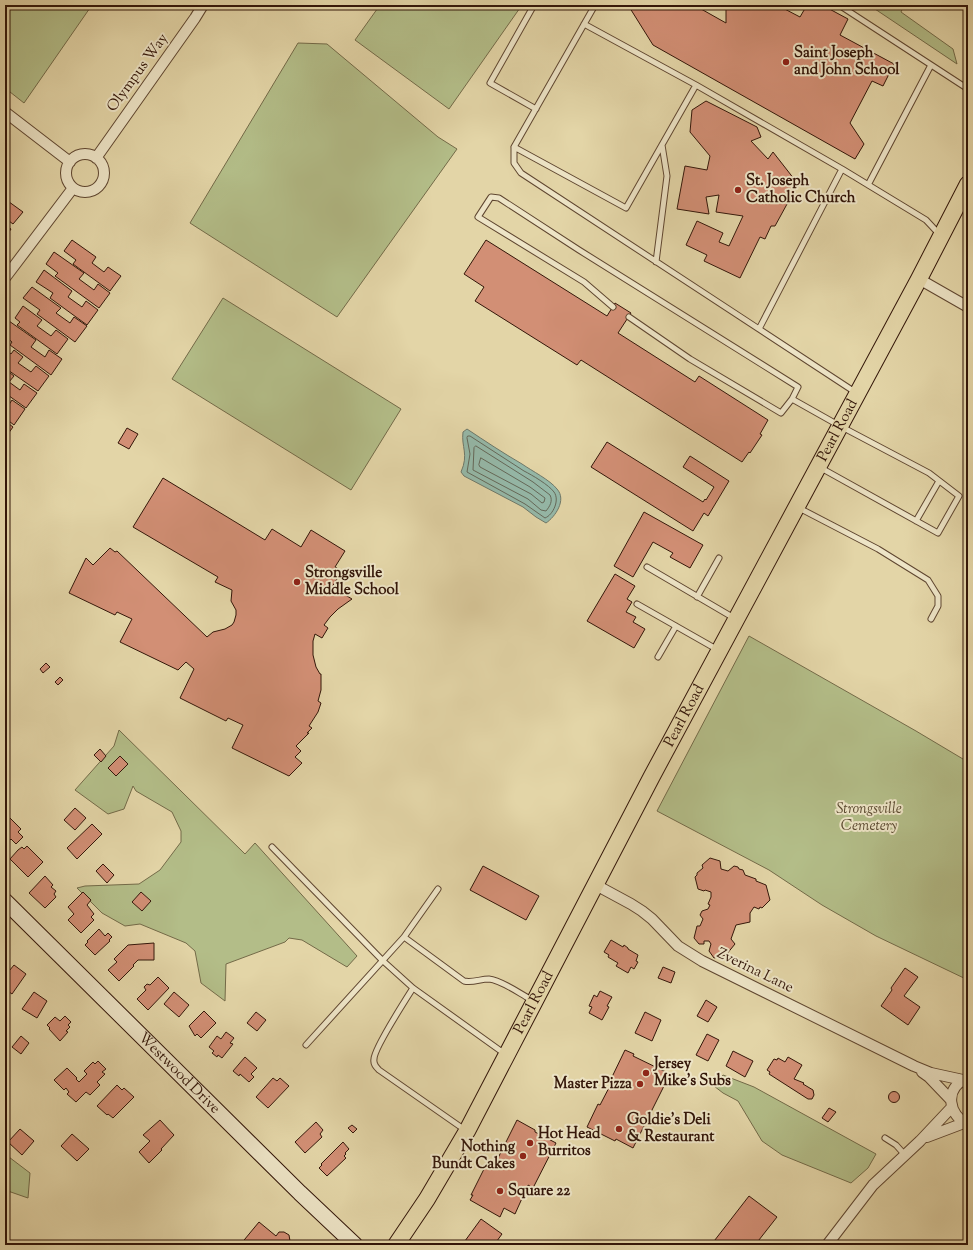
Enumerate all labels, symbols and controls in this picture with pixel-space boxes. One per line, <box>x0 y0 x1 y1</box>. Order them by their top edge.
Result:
street label: Olympus Way <box>102 29 174 117</box>
place label: Saint Joseph and John School <box>794 43 900 81</box>
marker: Saint Joseph and John School <box>781 57 791 67</box>
place label: St. Joseph Catholic Church <box>746 171 856 209</box>
marker: St. Joseph Catholic Church <box>733 185 743 195</box>
street label: Pearl Road <box>812 395 863 465</box>
place label: Strongsville Middle School <box>305 563 400 601</box>
marker: Strongsville Middle School <box>292 577 302 587</box>
street label: Pearl Road <box>659 680 710 751</box>
park label: Strongsville Cemetery <box>836 799 902 837</box>
street label: Zverina Lane <box>713 943 797 999</box>
street label: Pearl Road <box>509 967 559 1038</box>
street label: Westwood Drive <box>133 1028 225 1119</box>
place label: Jersey Mike's Subs <box>653 1054 731 1092</box>
marker: Jersey Mike's Subs <box>641 1068 651 1078</box>
place label: Master Pizza <box>554 1074 632 1095</box>
marker: Master Pizza <box>635 1079 645 1089</box>
place label: Goldie’s Deli & Restaurant <box>627 1110 715 1148</box>
place label: Hot Head Burritos <box>538 1124 601 1162</box>
marker: Goldie’s Deli & Restaurant <box>614 1124 624 1134</box>
place label: Nothing Bundt Cakes <box>432 1137 516 1175</box>
marker: Hot Head Burritos <box>525 1138 535 1148</box>
marker: Nothing Bundt Cakes <box>518 1151 528 1161</box>
place label: Square 22 <box>508 1181 571 1202</box>
marker: Square 22 <box>495 1186 505 1196</box>

